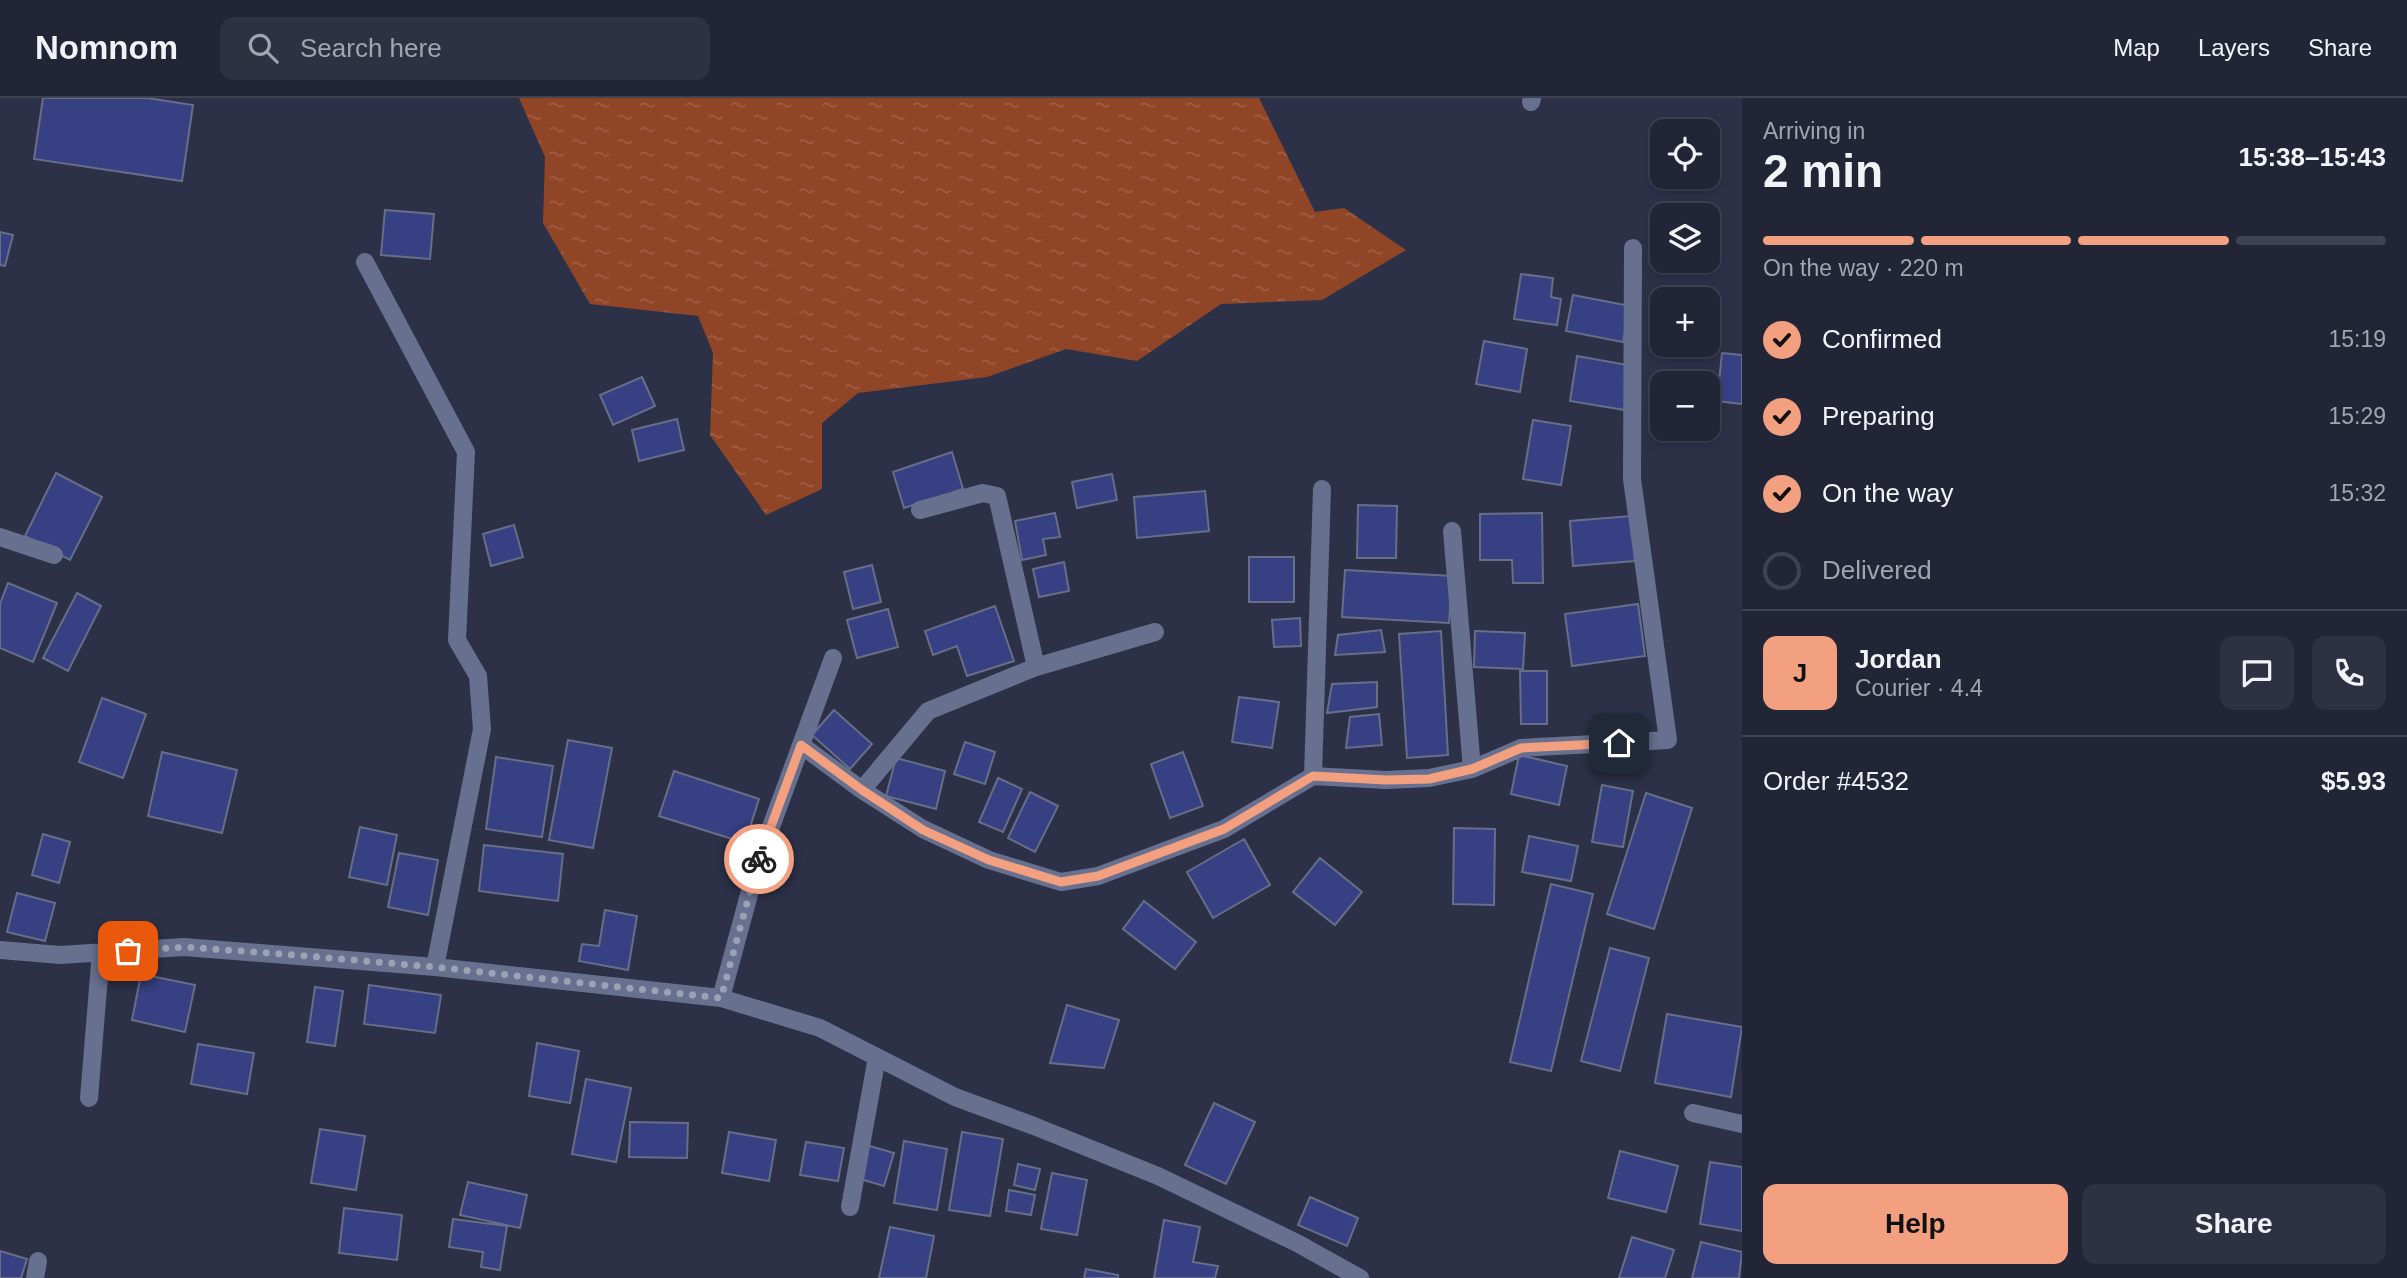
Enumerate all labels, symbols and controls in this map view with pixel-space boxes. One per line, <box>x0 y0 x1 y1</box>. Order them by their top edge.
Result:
search box <box>220 17 710 80</box>
text: Nomnom <box>35 29 178 66</box>
icon: search <box>244 29 282 67</box>
text: Search here <box>300 33 442 63</box>
text: Map <box>2113 34 2160 61</box>
text: Layers <box>2198 34 2270 61</box>
text: Share <box>2308 34 2372 61</box>
text: Arriving in <box>1763 118 1865 144</box>
map controls <box>1650 119 1720 441</box>
button: locate <box>1650 119 1720 189</box>
text: 15:38–15:43 <box>2239 142 2386 172</box>
text: 2 min <box>1763 145 1883 197</box>
button: layers <box>1650 203 1720 273</box>
text: On the way · 220 m <box>1763 255 1964 281</box>
button: + <box>1650 287 1720 357</box>
icon: check <box>1763 321 1801 359</box>
text: Confirmed <box>1822 324 1942 354</box>
text: 15:19 <box>2328 326 2386 352</box>
button: − <box>1650 371 1720 441</box>
icon: check <box>1763 398 1801 436</box>
text: Preparing <box>1822 401 1935 431</box>
text: 15:29 <box>2328 403 2386 429</box>
icon: check <box>1763 475 1801 513</box>
text: On the way <box>1822 478 1954 508</box>
text: 15:32 <box>2328 480 2386 506</box>
text: Delivered <box>1822 555 1932 585</box>
button: chat <box>2220 636 2294 710</box>
button: phone <box>2312 636 2386 710</box>
text: Jordan <box>1855 644 1942 674</box>
text: J <box>1793 658 1807 688</box>
text: Courier · 4.4 <box>1855 675 1983 701</box>
pin <box>1589 713 1649 773</box>
icon: home <box>1600 724 1638 762</box>
text: Order #4532 <box>1763 766 1909 796</box>
text: $5.93 <box>2321 766 2386 796</box>
courier <box>724 824 794 894</box>
icon: bike <box>740 840 778 878</box>
pin <box>98 921 158 981</box>
icon: bag <box>109 932 147 970</box>
button: Help <box>1763 1184 2068 1264</box>
button: Share <box>2082 1184 2386 1264</box>

